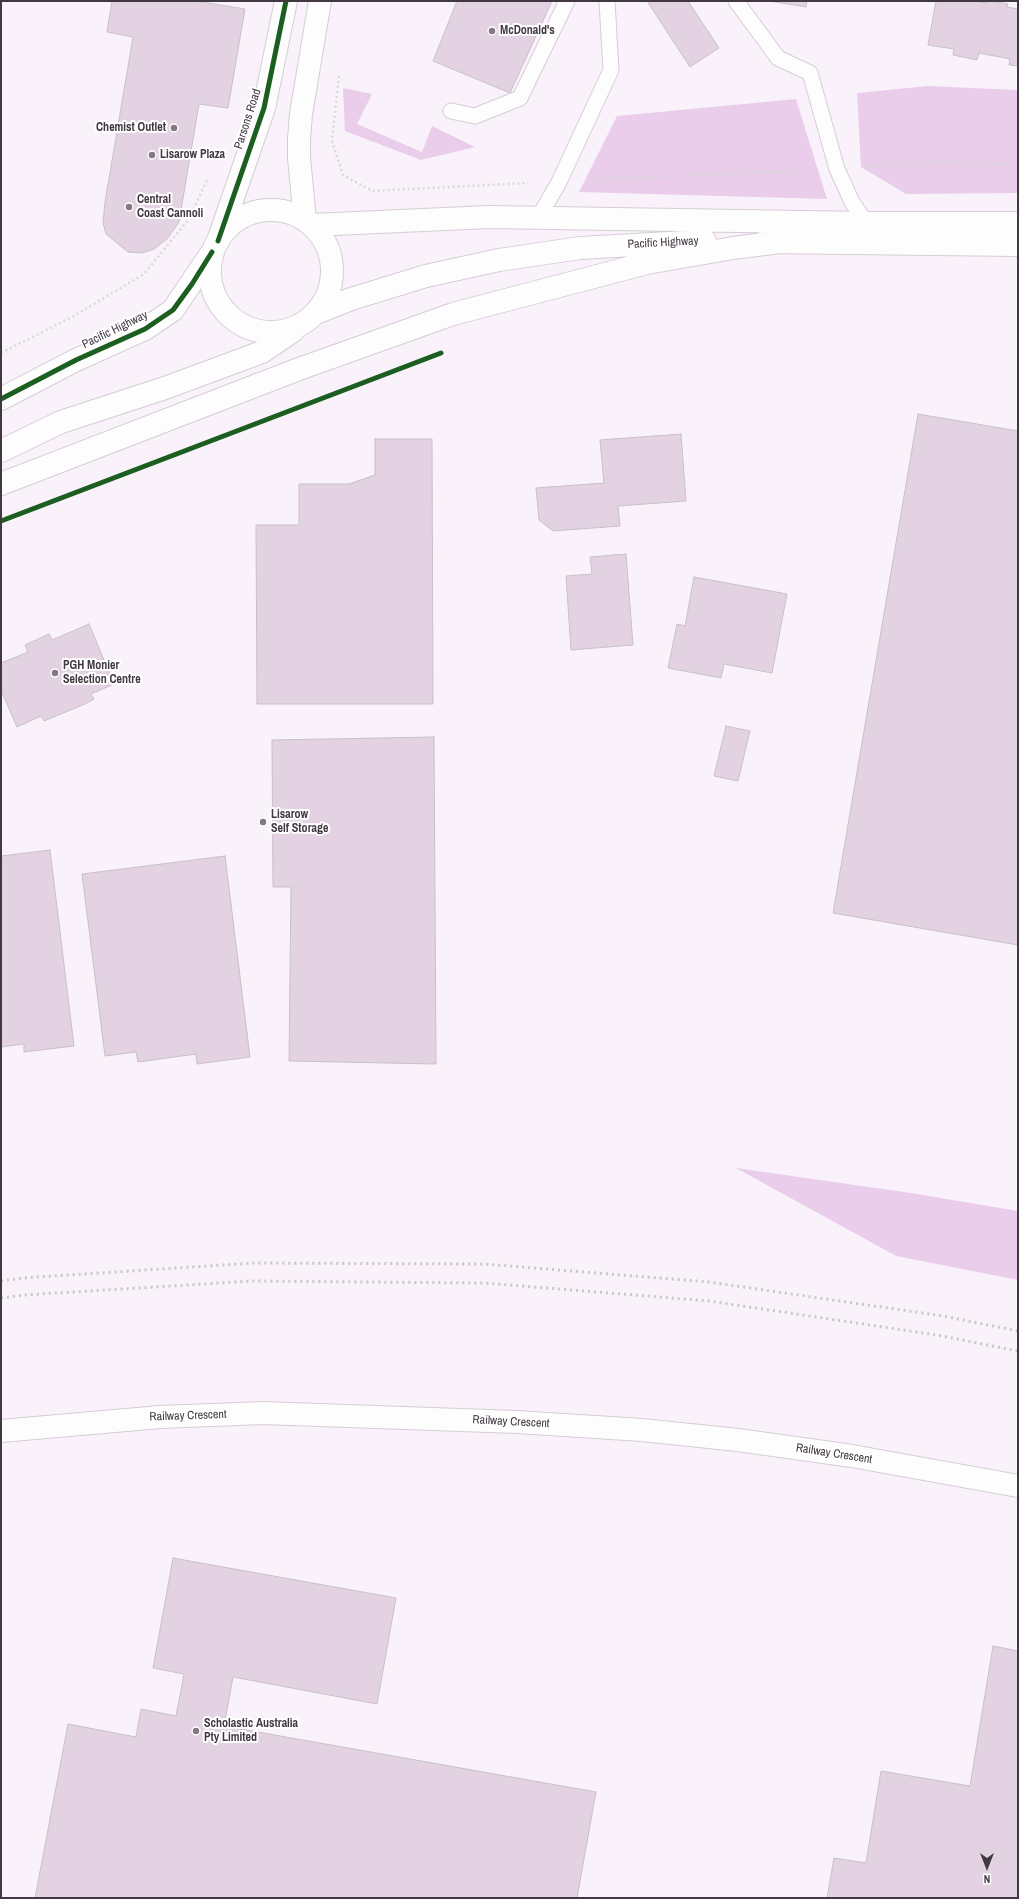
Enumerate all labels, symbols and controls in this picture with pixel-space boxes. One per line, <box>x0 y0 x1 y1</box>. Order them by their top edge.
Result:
place label: McDonald's <box>500 24 555 38</box>
marker: McDonald's <box>487 26 497 36</box>
street label: Parsons Road <box>232 87 264 151</box>
place label: Chemist Outlet <box>96 121 166 135</box>
marker: Chemist Outlet <box>169 123 179 133</box>
place label: Lisarow Plaza <box>160 148 225 162</box>
marker: Lisarow Plaza <box>147 150 157 160</box>
place label: Central Coast Cannoli <box>137 193 203 221</box>
marker: Central Coast Cannoli <box>124 202 134 212</box>
street label: Pacific Highway <box>627 234 699 252</box>
street label: Pacific Highway <box>80 308 150 352</box>
place label: PGH Monier Selection Centre <box>63 659 141 687</box>
marker: PGH Monier Selection Centre <box>50 668 60 678</box>
place label: Lisarow Self Storage <box>271 808 328 836</box>
marker: Lisarow Self Storage <box>258 817 268 827</box>
street label: Railway Crescent <box>149 1407 227 1425</box>
street label: Railway Crescent <box>472 1413 550 1431</box>
street label: Railway Crescent <box>795 1441 873 1467</box>
place label: Scholastic Australia Pty Limited <box>204 1717 298 1745</box>
marker: Scholastic Australia Pty Limited <box>191 1726 201 1736</box>
north arrow <box>967 1847 1007 1887</box>
text: N <box>984 1872 990 1886</box>

